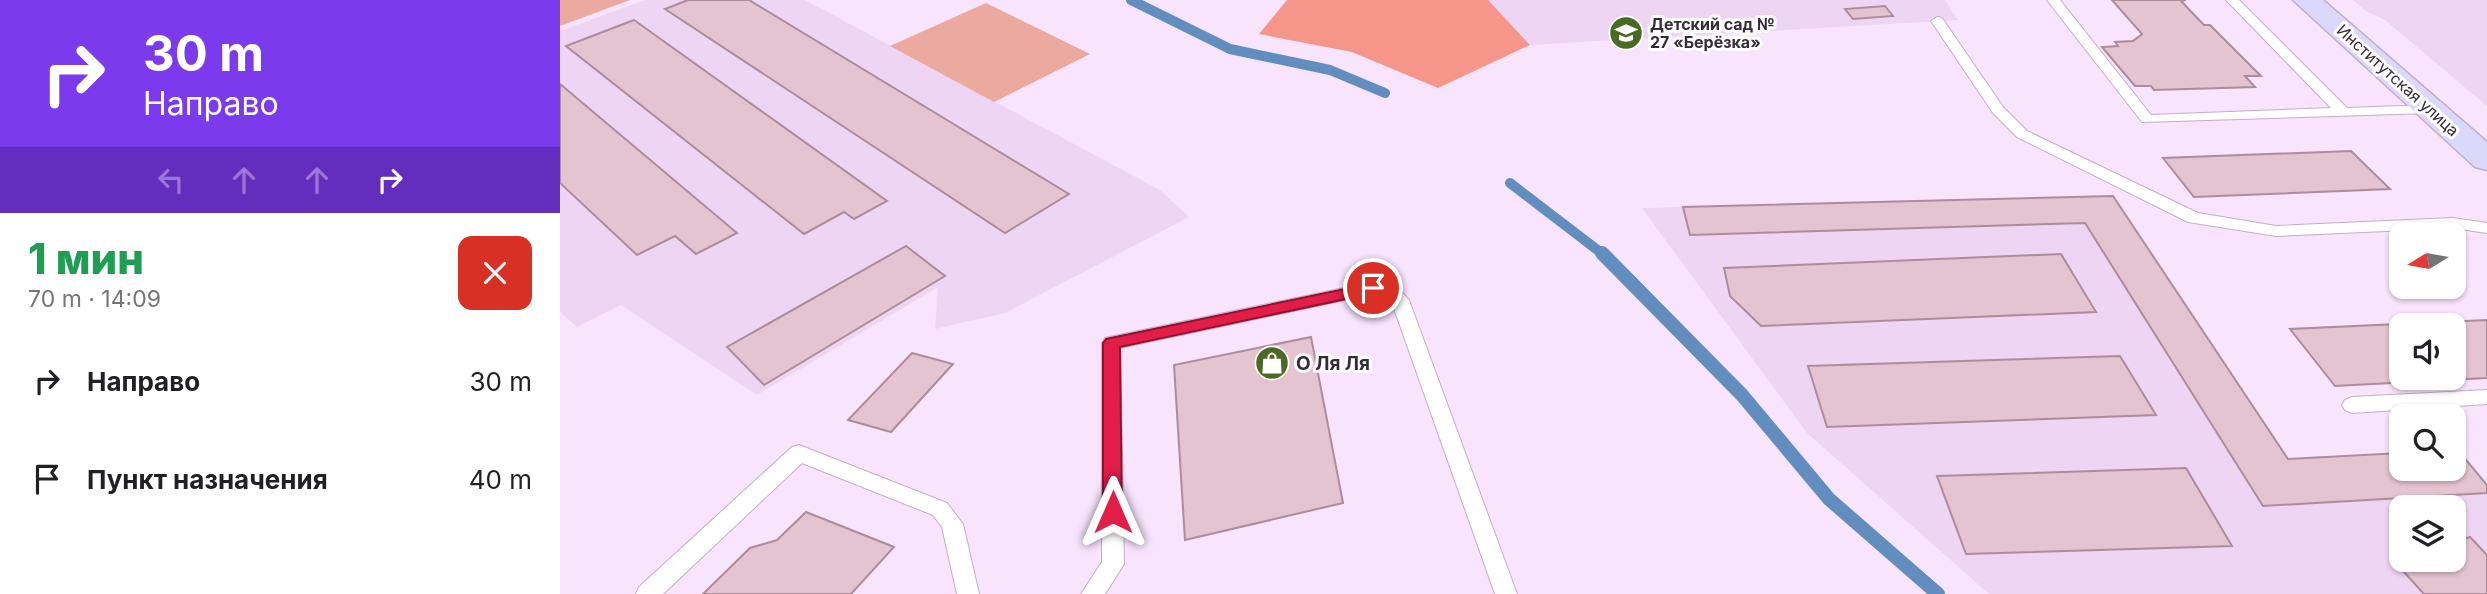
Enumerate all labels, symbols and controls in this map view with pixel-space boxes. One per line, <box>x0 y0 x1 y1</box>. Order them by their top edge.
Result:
school or university icon: Детский сад № 27 «Берёзка» <box>1607 14 1645 52</box>
place label: Детский сад № 27 «Берёзка» <box>1650 14 1775 52</box>
street label: Институтская улица <box>2333 20 2463 140</box>
text: 30 m <box>143 24 264 83</box>
icon: right <box>28 28 119 119</box>
text: Направо <box>143 84 279 123</box>
icon: left <box>152 161 190 199</box>
icon: ahead <box>225 161 263 199</box>
icon: ahead <box>298 161 336 199</box>
icon: right <box>371 161 409 199</box>
north arrow <box>2389 222 2466 299</box>
map controls <box>2389 222 2466 572</box>
text: 1 мин <box>28 233 144 284</box>
button: close <box>458 236 532 310</box>
pin <box>1343 258 1403 318</box>
icon: arrive <box>1354 269 1392 307</box>
text: 70 m · 14:09 <box>28 285 161 313</box>
button: sound <box>2389 313 2466 390</box>
shop icon: О Ля Ля <box>1253 344 1291 382</box>
place label: О Ля Ля <box>1296 352 1370 375</box>
icon: right <box>28 362 66 400</box>
text: Направо <box>87 366 200 397</box>
text: 30 m <box>469 366 532 397</box>
button: search <box>2389 404 2466 481</box>
icon: arrive <box>28 460 66 498</box>
text: Пункт назначения <box>87 464 328 495</box>
text: 40 m <box>469 464 532 495</box>
position arrow <box>1076 475 1150 549</box>
button: layers <box>2389 495 2466 572</box>

